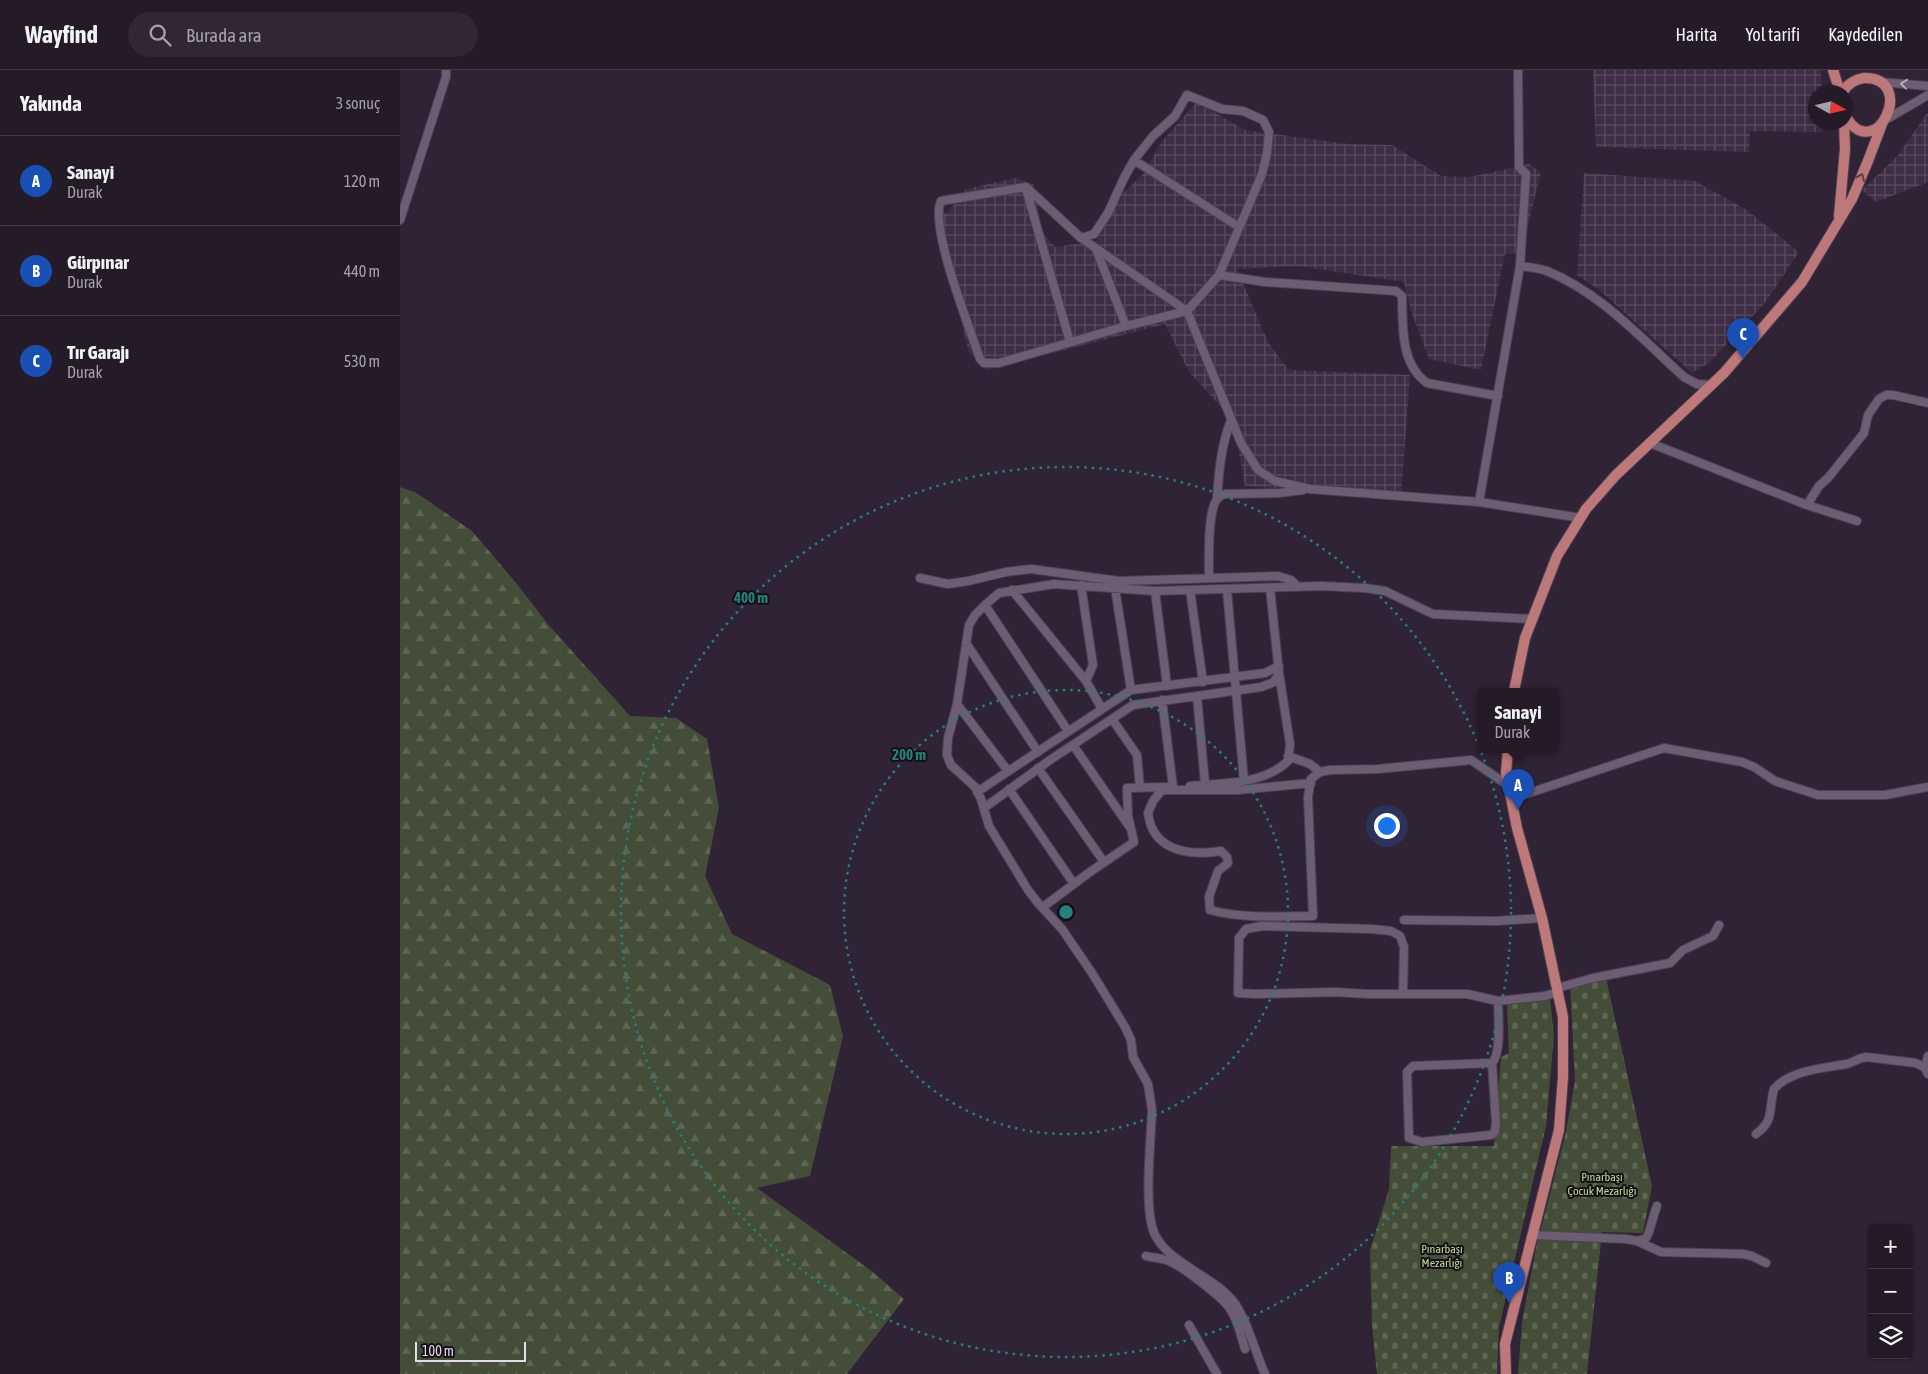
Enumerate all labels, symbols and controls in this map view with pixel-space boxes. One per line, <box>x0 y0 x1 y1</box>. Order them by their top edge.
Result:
search box <box>128 12 478 57</box>
text: Wayfind <box>25 21 98 48</box>
icon: search <box>146 21 174 49</box>
text: Burada ara <box>186 24 261 46</box>
text: Harita <box>1676 24 1717 45</box>
text: Yol tarifi <box>1745 24 1800 45</box>
text: Kaydedilen <box>1828 24 1903 45</box>
one-way arrow <box>1900 79 1908 90</box>
north arrow <box>1808 85 1853 130</box>
text: Yakında <box>20 91 82 115</box>
text: 3 sonuç <box>336 94 380 112</box>
text: Sanayi <box>67 161 114 183</box>
text: A <box>32 172 40 190</box>
text: 120 m <box>344 172 380 190</box>
one-way arrow <box>1855 173 1866 182</box>
text: Durak <box>67 183 103 201</box>
text: Gürpınar <box>67 251 129 273</box>
text: B <box>32 262 40 280</box>
text: 440 m <box>344 262 380 280</box>
text: Durak <box>67 273 103 291</box>
pin: C <box>1727 318 1759 359</box>
text: Tır Garajı <box>67 341 129 363</box>
text: C <box>32 352 40 370</box>
text: 530 m <box>344 352 380 370</box>
text: Durak <box>67 363 103 381</box>
text: 400 m <box>733 589 768 606</box>
popup <box>1477 688 1559 753</box>
text: Sanayi <box>1494 701 1542 723</box>
text: Durak <box>1494 723 1530 741</box>
text: 200 m <box>892 746 926 763</box>
pin: A <box>1502 769 1534 810</box>
your location <box>1374 813 1400 839</box>
centre of rings <box>1057 903 1075 921</box>
park label: Pınarbaşı Çocuk Mezarlığı <box>1568 1170 1637 1198</box>
map controls <box>1868 1224 1913 1359</box>
button: + <box>1868 1224 1913 1269</box>
park label: Pınarbaşı Mezarlığı <box>1421 1242 1463 1270</box>
pin: B <box>1493 1262 1525 1303</box>
button: − <box>1868 1269 1913 1314</box>
button: layers <box>1868 1314 1913 1359</box>
scale bar <box>415 1339 526 1362</box>
text: 100 m <box>422 1343 454 1359</box>

